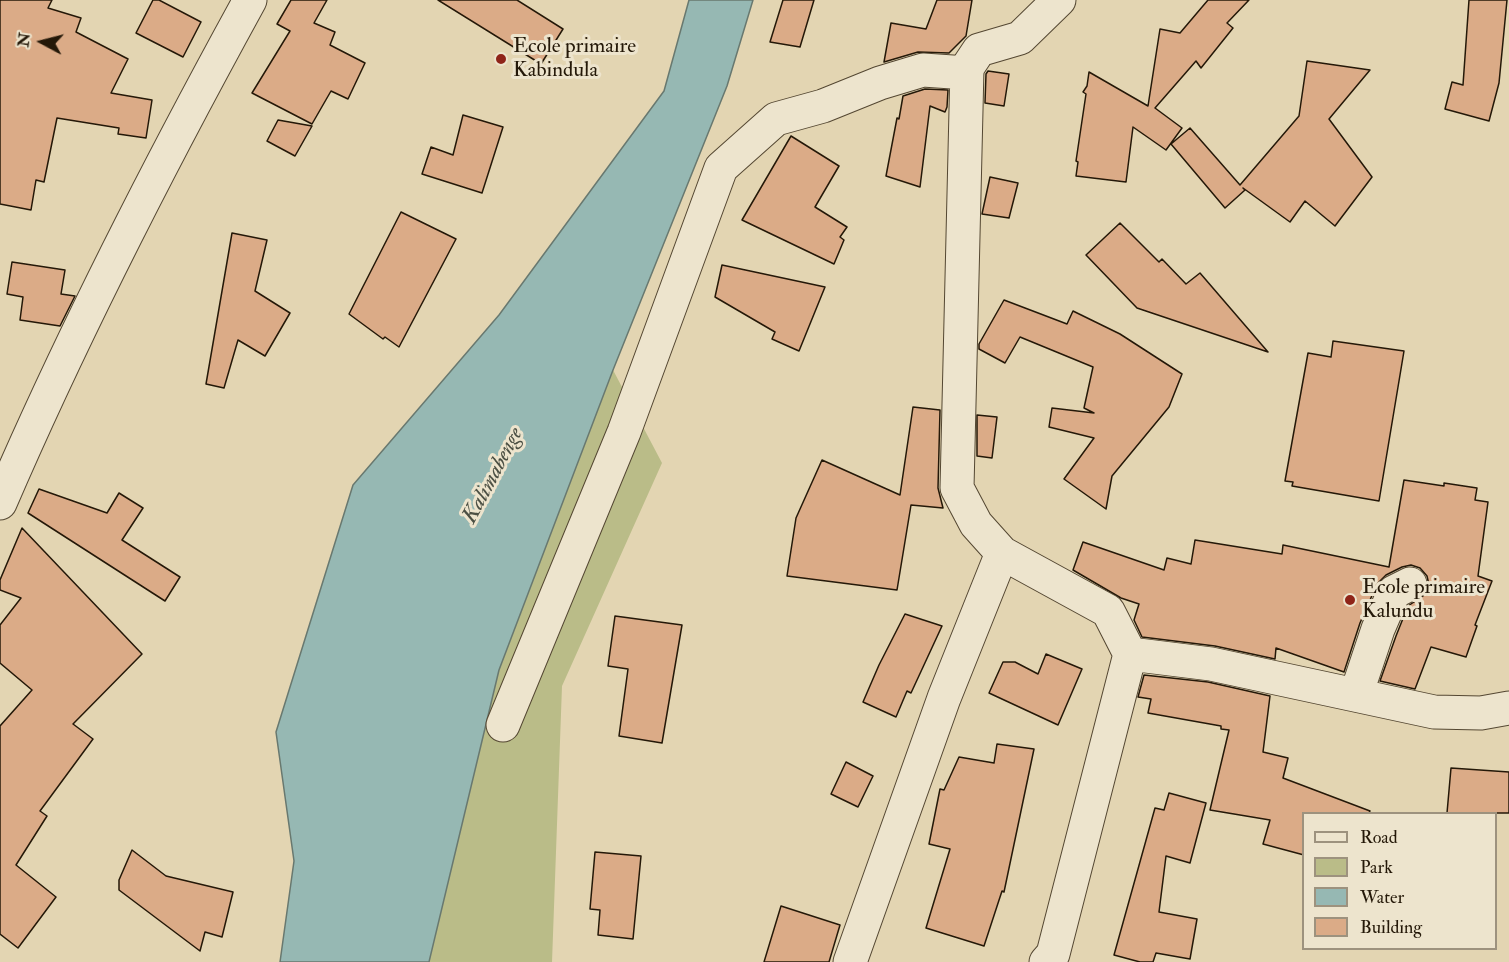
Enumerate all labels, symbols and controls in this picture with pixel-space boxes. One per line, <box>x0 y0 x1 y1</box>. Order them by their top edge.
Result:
north arrow <box>12 12 72 72</box>
text: N <box>13 31 35 48</box>
place label: Ecole primaire Kabindula <box>513 34 636 84</box>
marker: Ecole primaire Kabindula <box>494 52 508 66</box>
water label: Kalimabenge <box>458 424 530 528</box>
place label: Ecole primaire Kalundu <box>1362 575 1485 625</box>
marker: Ecole primaire Kalundu <box>1343 593 1357 607</box>
legend <box>1302 812 1497 950</box>
text: Road <box>1360 826 1398 849</box>
text: Park <box>1360 856 1393 879</box>
text: Water <box>1360 886 1404 909</box>
text: Building <box>1360 916 1422 939</box>

